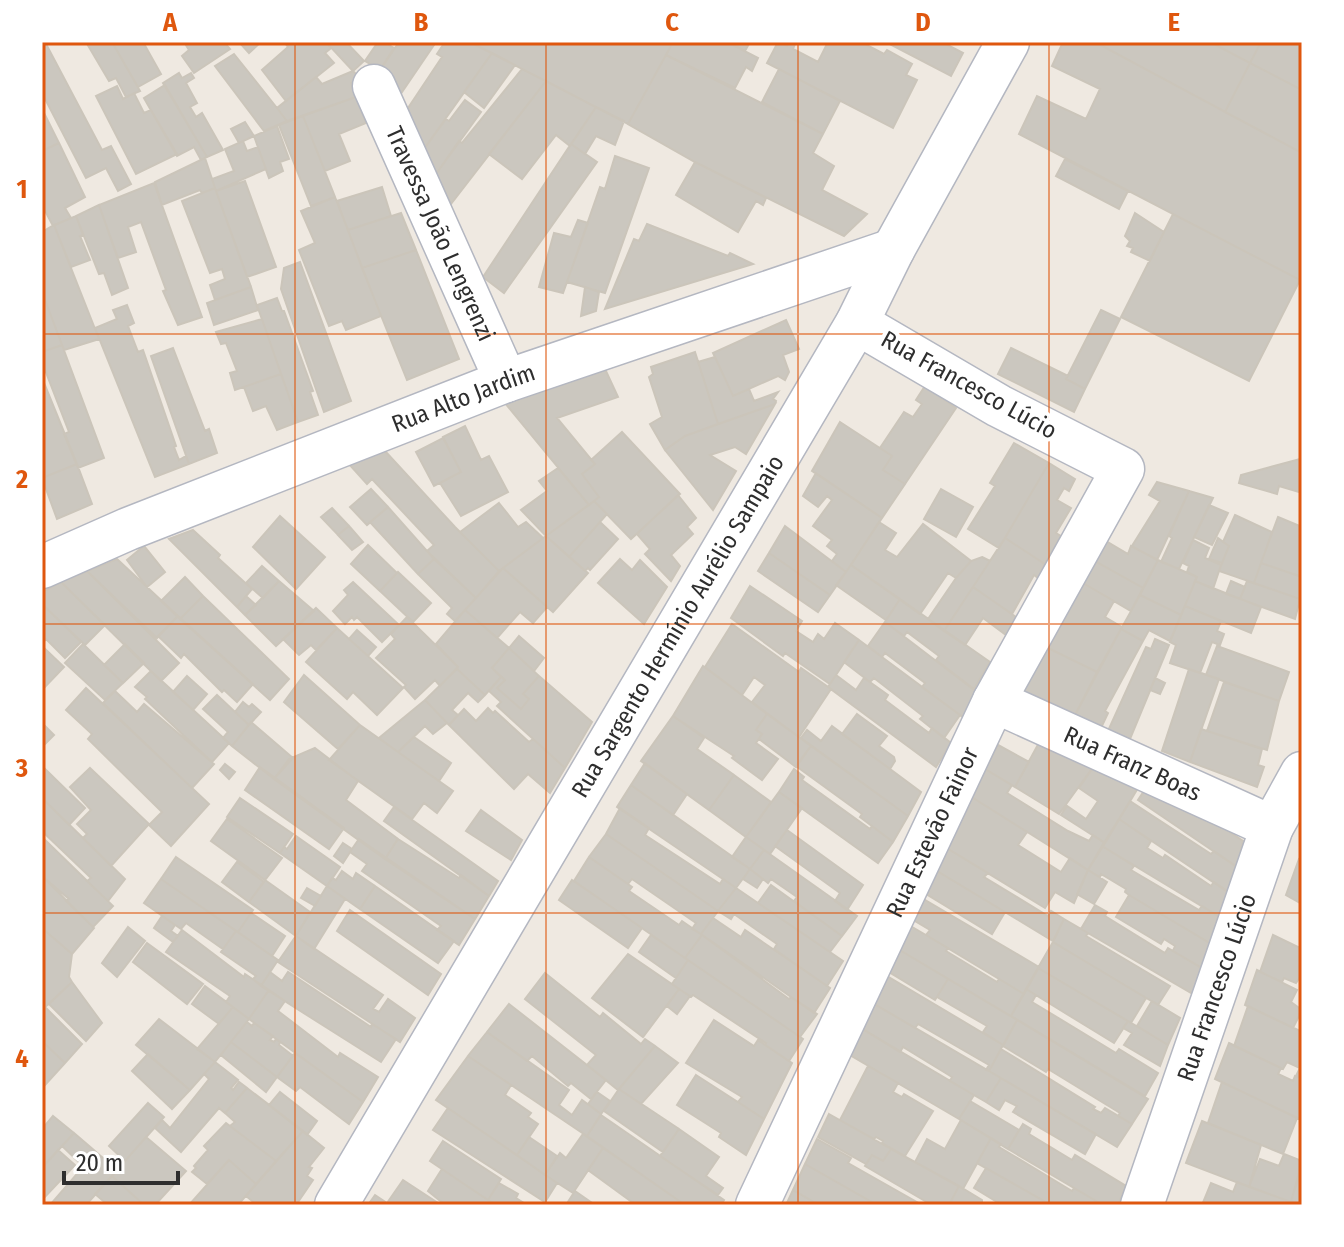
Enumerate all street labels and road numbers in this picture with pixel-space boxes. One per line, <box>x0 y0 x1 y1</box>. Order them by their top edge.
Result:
street label: Travessa João Lengrenzi <box>380 122 500 346</box>
street label: Rua Francesco Lúcio <box>876 325 1062 445</box>
street label: Rua Alto Jardim <box>388 358 539 438</box>
street label: Rua Sargento Hermínio Aurélio Sampaio <box>566 450 790 803</box>
street label: Rua Franz Boas <box>1060 721 1205 807</box>
street label: Rua Estevão Fainor <box>880 742 985 922</box>
street label: Rua Francesco Lúcio <box>1172 890 1262 1085</box>

